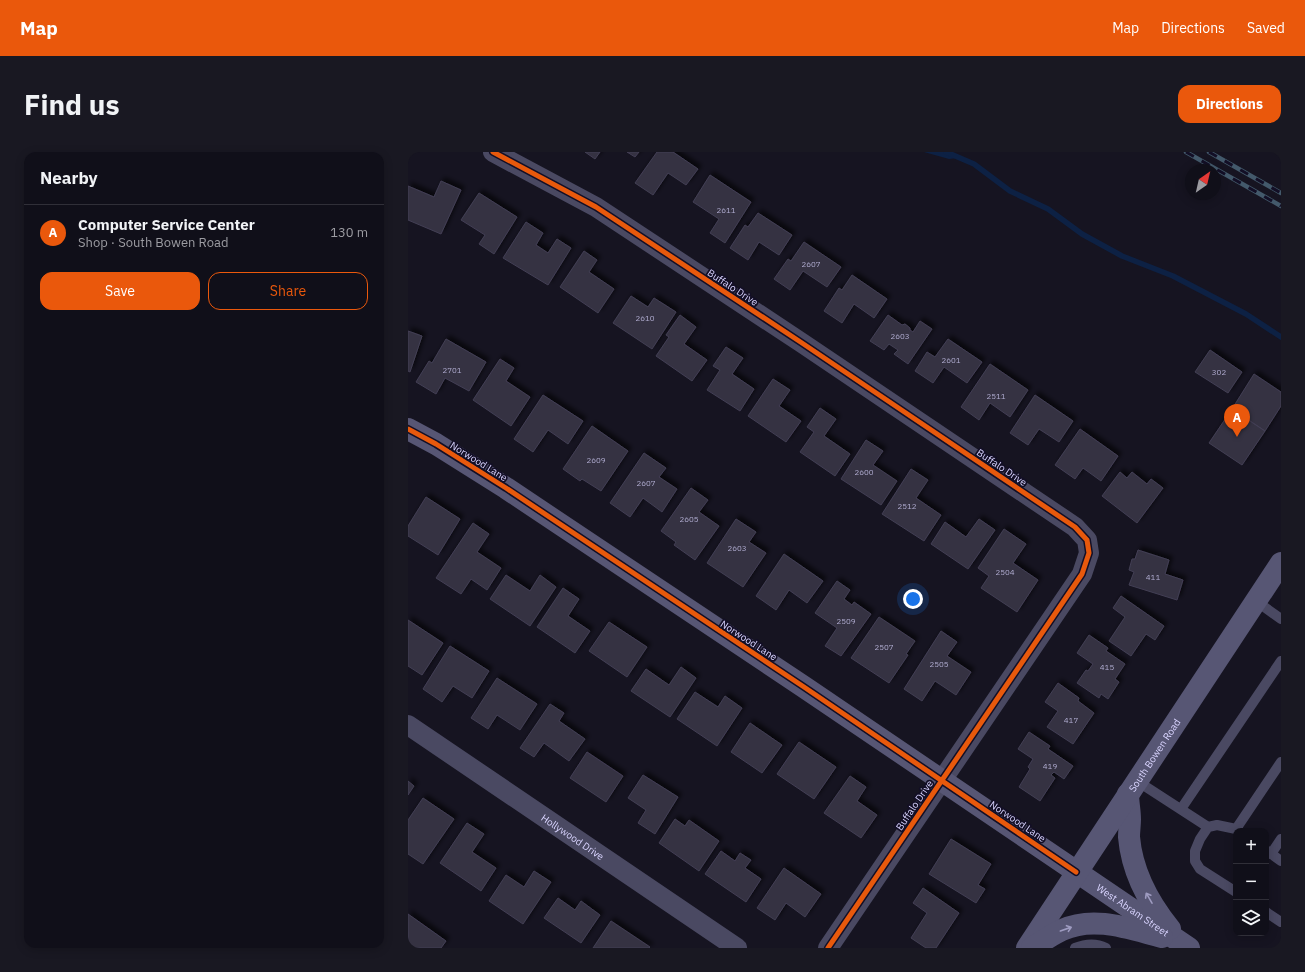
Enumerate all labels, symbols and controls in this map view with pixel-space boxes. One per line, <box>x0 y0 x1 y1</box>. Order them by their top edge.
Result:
text: Map <box>20 16 58 40</box>
text: Map <box>1112 19 1139 37</box>
text: Directions <box>1161 19 1225 37</box>
text: Saved <box>1247 19 1285 37</box>
button: Directions <box>1178 85 1281 123</box>
text: Find us <box>24 86 120 123</box>
north arrow <box>1185 164 1221 200</box>
text: Nearby <box>40 167 98 189</box>
house number: 2611 <box>716 205 736 215</box>
text: Computer Service Center <box>78 215 255 234</box>
text: A <box>49 224 57 241</box>
text: 130 m <box>330 224 368 241</box>
text: Shop · South Bowen Road <box>78 234 228 251</box>
house number: 2607 <box>801 259 821 269</box>
street label: Buffalo Drive <box>705 266 761 309</box>
button: Save <box>40 272 200 310</box>
button: Share <box>208 272 368 310</box>
house number: 2610 <box>635 313 655 323</box>
house number: 2603 <box>890 331 910 341</box>
house number: 2601 <box>941 355 961 365</box>
house number: 2701 <box>442 365 462 375</box>
house number: 302 <box>1212 367 1226 377</box>
house number: 2511 <box>986 391 1006 401</box>
pin: A <box>1224 404 1250 437</box>
street label: Norwood Lane <box>448 439 510 484</box>
street label: Buffalo Drive <box>974 446 1030 489</box>
house number: 2609 <box>586 455 606 465</box>
house number: 2600 <box>854 467 874 477</box>
house number: 2607 <box>636 478 656 488</box>
house number: 2512 <box>897 501 917 511</box>
house number: 2605 <box>679 514 699 524</box>
house number: 2603 <box>727 543 747 553</box>
house number: 2504 <box>995 567 1015 577</box>
house number: 411 <box>1146 572 1160 582</box>
your location <box>903 589 923 609</box>
house number: 2509 <box>836 616 856 626</box>
street label: Norwood Lane <box>718 617 780 664</box>
house number: 2507 <box>874 642 894 652</box>
house number: 2505 <box>929 659 949 669</box>
house number: 415 <box>1100 662 1114 672</box>
house number: 417 <box>1064 715 1078 725</box>
street label: South Bowen Road <box>1126 716 1183 795</box>
house number: 419 <box>1043 761 1057 771</box>
street label: Buffalo Drive <box>893 777 936 833</box>
street label: Norwood Lane <box>987 798 1049 845</box>
street label: Hollywood Drive <box>538 811 607 863</box>
map controls <box>1233 828 1269 936</box>
button: + <box>1233 828 1269 864</box>
button: − <box>1233 864 1269 900</box>
street label: West Abram Street <box>1094 881 1172 940</box>
one-way arrow <box>1144 892 1152 904</box>
button: layers <box>1233 900 1269 936</box>
one-way arrow <box>1059 925 1072 932</box>

